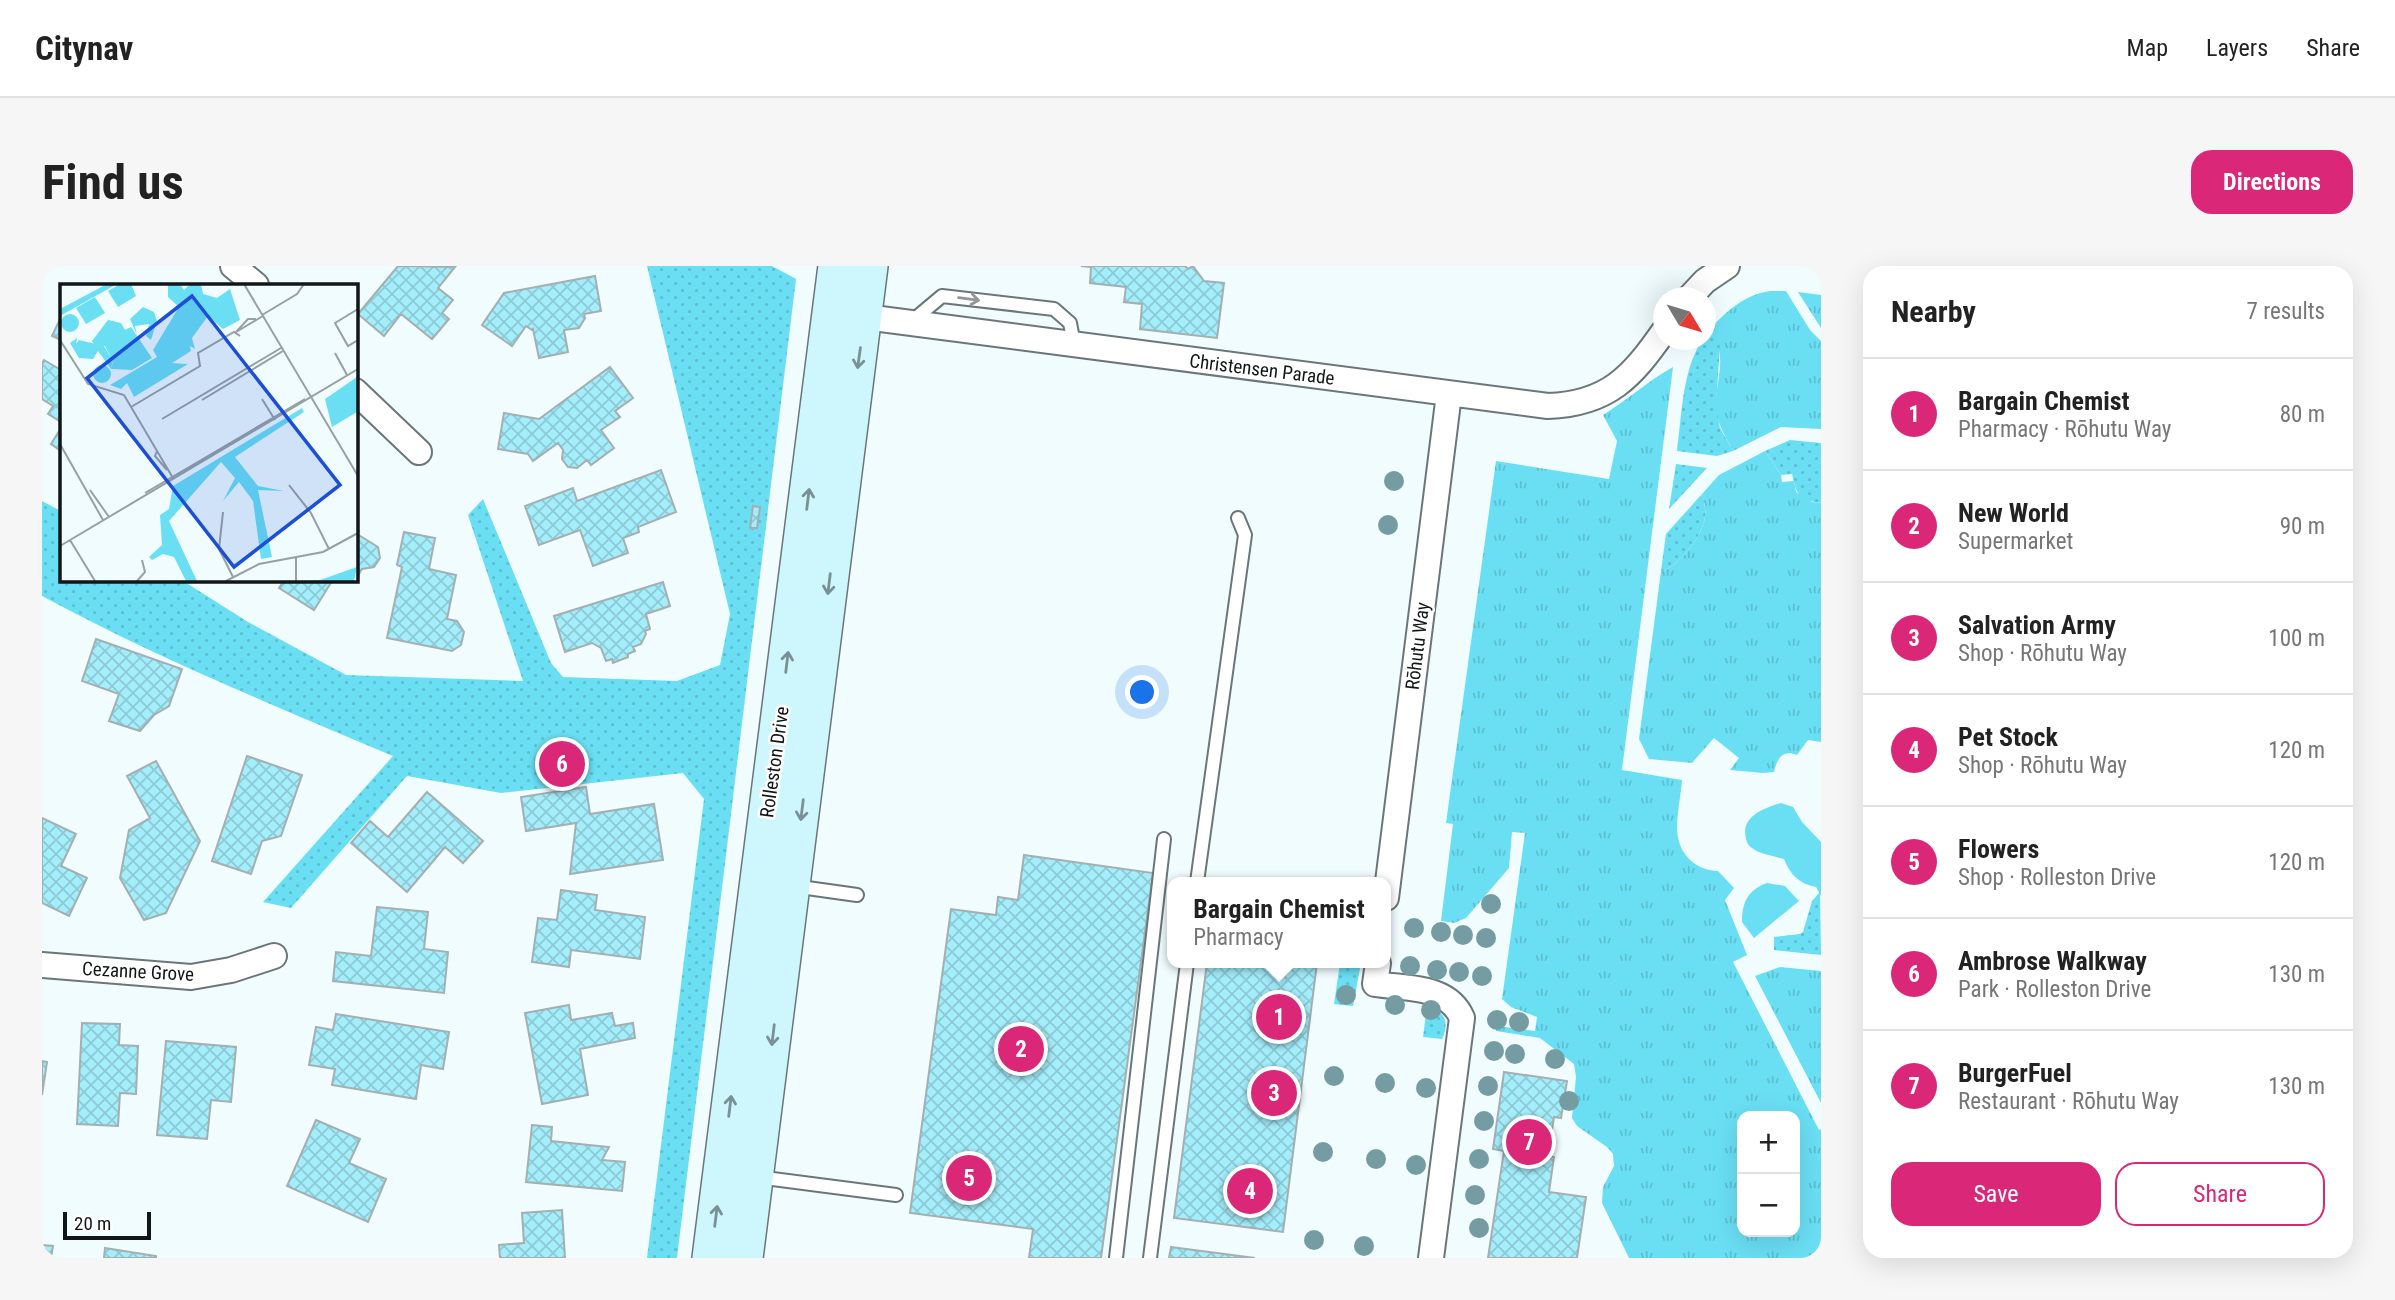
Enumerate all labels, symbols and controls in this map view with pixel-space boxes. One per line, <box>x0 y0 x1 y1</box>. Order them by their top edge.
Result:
text: Citynav <box>35 29 133 68</box>
text: Map <box>2127 34 2168 62</box>
text: Layers <box>2206 34 2268 62</box>
text: Share <box>2306 34 2360 62</box>
button: Directions <box>2191 150 2353 214</box>
text: Find us <box>42 154 184 211</box>
inset map <box>60 284 357 581</box>
north arrow <box>1653 287 1716 350</box>
one-way arrow <box>957 293 980 306</box>
text: Nearby <box>1891 294 1976 329</box>
text: 7 results <box>2247 298 2325 325</box>
one-way arrow <box>852 346 865 369</box>
street label: Christensen Parade <box>1188 349 1336 390</box>
text: Bargain Chemist <box>1958 386 2130 416</box>
text: 1 <box>1908 401 1920 428</box>
text: 80 m <box>2280 401 2325 428</box>
text: Pharmacy · Rōhutu Way <box>1958 416 2171 443</box>
one-way arrow <box>802 488 815 511</box>
text: New World <box>1958 498 2069 528</box>
text: 2 <box>1908 513 1920 540</box>
text: 90 m <box>2280 513 2325 540</box>
text: Supermarket <box>1958 528 2073 555</box>
one-way arrow <box>823 572 836 595</box>
street label: Rōhutu Way <box>1401 601 1434 691</box>
text: Salvation Army <box>1958 610 2116 640</box>
text: 3 <box>1908 625 1920 652</box>
text: 100 m <box>2268 625 2325 652</box>
text: Shop · Rōhutu Way <box>1958 640 2127 667</box>
one-way arrow <box>781 651 794 674</box>
your location <box>1125 675 1159 709</box>
street label: Rolleston Drive <box>755 705 794 819</box>
text: Pet Stock <box>1958 722 2058 752</box>
text: 4 <box>1908 737 1920 764</box>
text: 120 m <box>2268 737 2325 764</box>
pin: 6 <box>539 738 585 790</box>
text: Shop · Rōhutu Way <box>1958 752 2127 779</box>
one-way arrow <box>795 798 808 820</box>
text: Flowers <box>1958 834 2039 864</box>
text: 5 <box>1908 849 1920 876</box>
text: 120 m <box>2268 849 2325 876</box>
text: Shop · Rolleston Drive <box>1958 864 2156 891</box>
popup <box>1167 877 1391 968</box>
text: Bargain Chemist <box>1193 894 1365 924</box>
text: Pharmacy <box>1193 924 1284 951</box>
text: Ambrose Walkway <box>1958 946 2147 976</box>
street label: Cezanne Grove <box>81 957 195 986</box>
text: 6 <box>1908 961 1920 988</box>
text: 130 m <box>2268 961 2325 988</box>
text: Park · Rolleston Drive <box>1958 976 2151 1003</box>
pin: 1 <box>1256 991 1302 1043</box>
one-way arrow <box>767 1023 780 1046</box>
pin: 2 <box>998 1023 1044 1075</box>
text: BurgerFuel <box>1958 1058 2072 1088</box>
pin: 3 <box>1251 1067 1297 1119</box>
text: 7 <box>1908 1073 1920 1100</box>
text: 130 m <box>2268 1073 2325 1100</box>
text: Restaurant · Rōhutu Way <box>1958 1088 2179 1115</box>
one-way arrow <box>723 1096 736 1118</box>
map controls <box>1737 1111 1800 1237</box>
button: + <box>1737 1111 1800 1174</box>
pin: 7 <box>1506 1116 1552 1168</box>
pin: 5 <box>946 1152 992 1204</box>
button: Save <box>1891 1162 2101 1226</box>
button: Share <box>2115 1162 2325 1226</box>
pin: 4 <box>1227 1165 1273 1217</box>
button: − <box>1737 1174 1800 1237</box>
one-way arrow <box>709 1205 722 1228</box>
scale bar <box>63 1209 150 1241</box>
text: 20 m <box>74 1212 111 1235</box>

